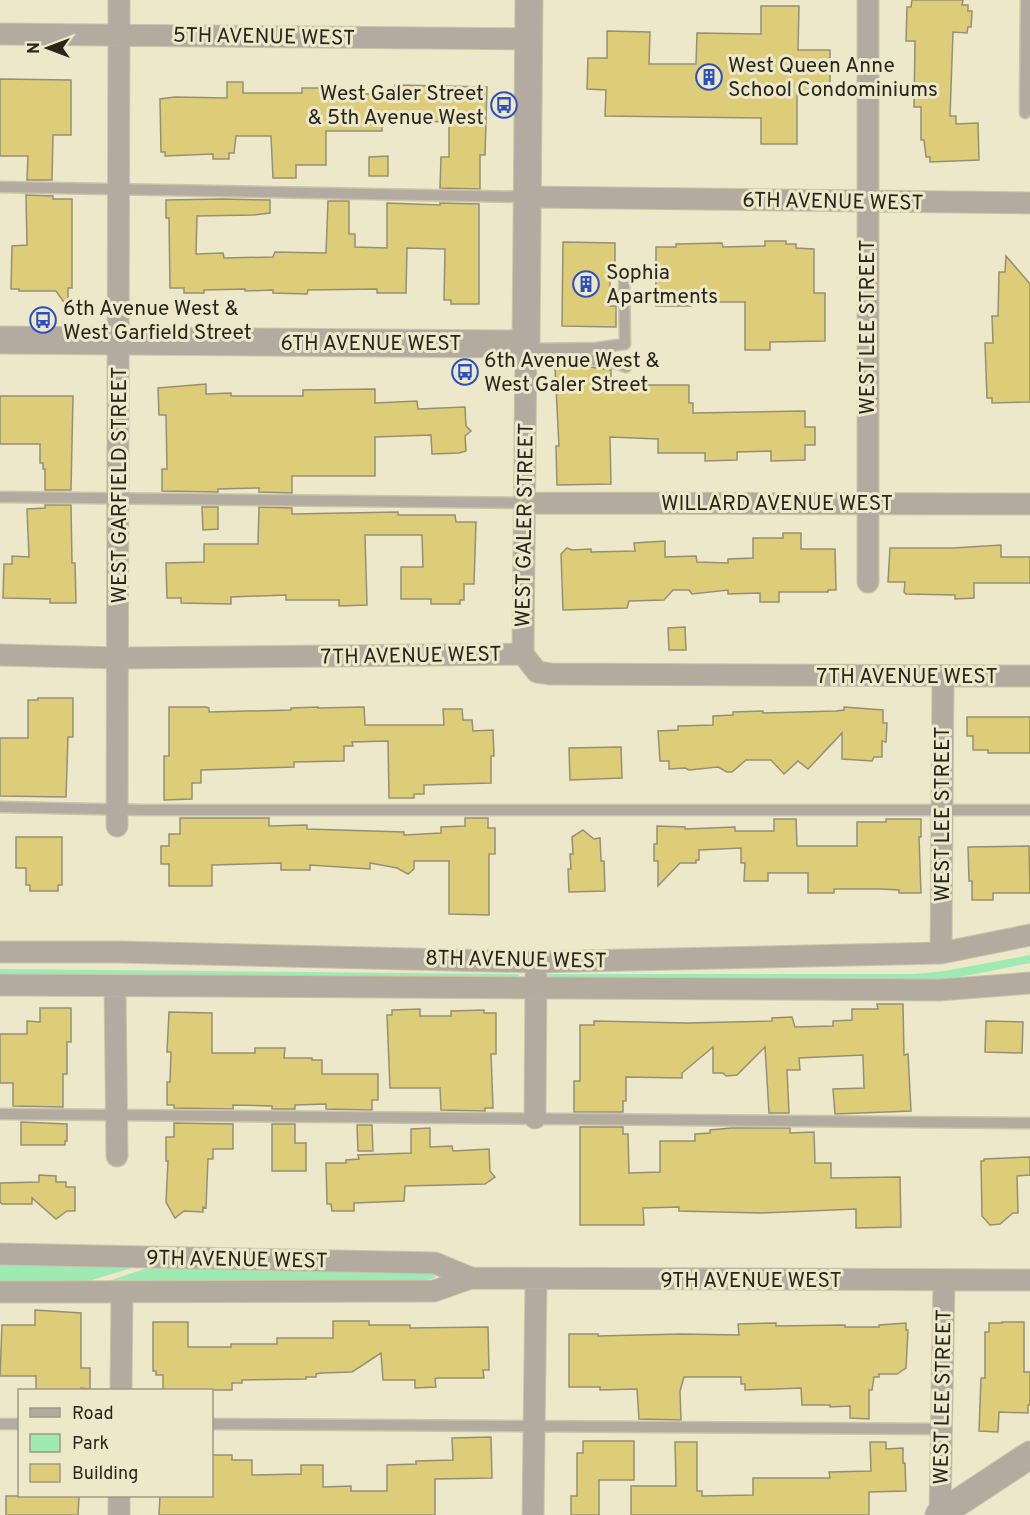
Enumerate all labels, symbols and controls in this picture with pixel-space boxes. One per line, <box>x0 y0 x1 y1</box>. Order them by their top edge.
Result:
north arrow <box>18 18 78 78</box>
street label: 5TH AVENUE WEST <box>173 22 355 53</box>
text: N <box>25 42 45 54</box>
place label: West Queen Anne School Condominiums <box>728 53 938 104</box>
building icon: West Queen Anne School Condominiums <box>694 62 724 92</box>
place label: West Galer Street & 5th Avenue West <box>308 81 484 132</box>
bus stop icon: West Galer Street & 5th Avenue West <box>489 90 519 120</box>
street label: 6TH AVENUE WEST <box>742 187 924 218</box>
street label: WEST LEE STREET <box>855 239 882 415</box>
place label: Sophia Apartments <box>606 260 718 311</box>
building icon: Sophia Apartments <box>571 269 601 299</box>
place label: 6th Avenue West & West Garfield Street <box>63 296 252 347</box>
bus stop icon: 6th Avenue West & West Garfield Street <box>28 305 58 335</box>
street label: 6TH AVENUE WEST <box>280 331 462 358</box>
place label: 6th Avenue West & West Galer Street <box>484 348 660 399</box>
bus stop icon: 6th Avenue West & West Galer Street <box>450 357 480 387</box>
street label: WEST GARFIELD STREET <box>107 367 134 603</box>
street label: WEST GALER STREET <box>510 422 541 628</box>
street label: WILLARD AVENUE WEST <box>661 491 893 518</box>
street label: 7TH AVENUE WEST <box>320 641 502 672</box>
street label: 7TH AVENUE WEST <box>816 664 998 691</box>
street label: WEST LEE STREET <box>930 726 957 902</box>
street label: 8TH AVENUE WEST <box>425 945 607 976</box>
street label: 9TH AVENUE WEST <box>146 1245 328 1276</box>
street label: 9TH AVENUE WEST <box>660 1268 842 1295</box>
street label: WEST LEE STREET <box>928 1309 959 1485</box>
legend <box>18 1389 213 1497</box>
text: Road <box>72 1403 114 1426</box>
text: Park <box>72 1433 109 1456</box>
text: Building <box>72 1463 138 1486</box>

